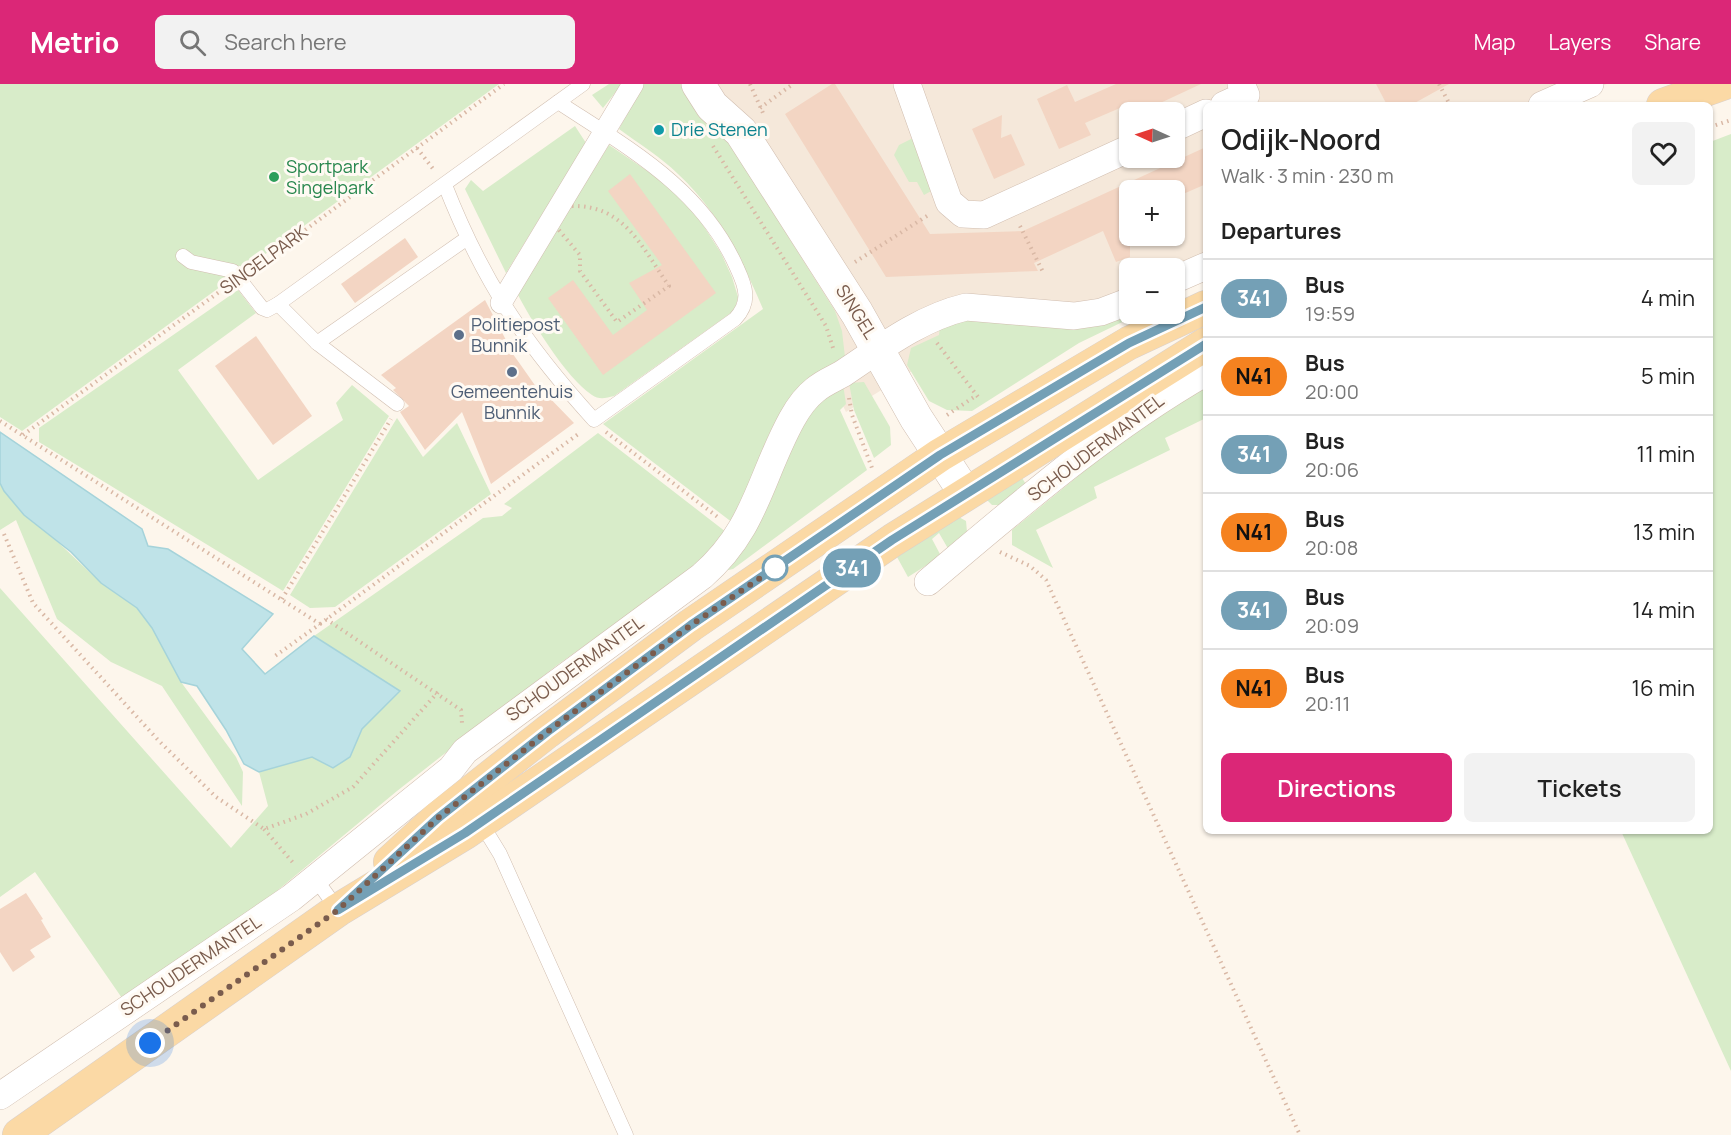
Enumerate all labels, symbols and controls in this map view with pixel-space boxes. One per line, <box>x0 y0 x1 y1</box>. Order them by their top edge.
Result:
search box <box>155 15 575 69</box>
text: Metrio <box>30 23 119 61</box>
icon: search <box>176 26 209 59</box>
text: Search here <box>224 27 347 57</box>
text: Map <box>1474 28 1515 56</box>
text: Layers <box>1548 28 1611 56</box>
text: Share <box>1644 28 1701 56</box>
north arrow <box>1119 102 1185 168</box>
map controls <box>1119 102 1185 324</box>
place label: Drie Stenen <box>671 117 768 141</box>
text: Odijk-Noord <box>1221 120 1381 158</box>
button: heart <box>1632 122 1695 185</box>
marker: Drie Stenen <box>652 123 666 137</box>
place label: Sportpark Singelpark <box>286 154 375 199</box>
text: Walk · 3 min · 230 m <box>1221 162 1394 189</box>
marker: Sportpark Singelpark <box>267 170 281 184</box>
button: + <box>1119 180 1185 246</box>
text: Departures <box>1221 216 1341 246</box>
street label: SINGELPARK <box>215 219 312 299</box>
button: − <box>1119 258 1185 324</box>
text: Bus <box>1305 270 1345 300</box>
street label: SINGEL <box>831 280 883 343</box>
text: 4 min <box>1641 283 1695 313</box>
text: 341 <box>1237 284 1271 312</box>
text: 19:59 <box>1305 300 1355 327</box>
place label: Politiepost Bunnik <box>471 312 560 357</box>
marker: Politiepost Bunnik <box>452 328 466 342</box>
text: Bus <box>1305 348 1345 378</box>
text: 5 min <box>1641 361 1695 391</box>
text: N41 <box>1235 362 1273 390</box>
marker: Gemeentehuis Bunnik <box>505 365 519 379</box>
text: 20:00 <box>1305 378 1359 405</box>
place label: Gemeentehuis Bunnik <box>451 379 573 424</box>
street label: SCHOUDERMANTEL <box>1022 388 1168 506</box>
text: Bus <box>1305 426 1345 456</box>
text: 11 min <box>1637 439 1695 469</box>
text: 341 <box>1237 440 1271 468</box>
text: 20:06 <box>1305 456 1359 483</box>
text: Bus <box>1305 504 1345 534</box>
text: 13 min <box>1633 517 1695 547</box>
text: N41 <box>1235 518 1273 546</box>
text: 20:08 <box>1305 534 1358 561</box>
line badge: 341 <box>818 548 886 588</box>
text: 341 <box>835 554 869 582</box>
unlabelled marker <box>762 555 788 581</box>
text: Bus <box>1305 582 1345 612</box>
text: 14 min <box>1632 595 1695 625</box>
text: 341 <box>1237 596 1271 624</box>
street label: SCHOUDERMANTEL <box>501 610 648 726</box>
text: 20:09 <box>1305 612 1359 639</box>
text: Bus <box>1305 660 1345 690</box>
text: 16 min <box>1632 673 1695 703</box>
text: N41 <box>1235 674 1273 702</box>
text: 20:11 <box>1305 690 1350 717</box>
button: Directions <box>1221 753 1452 822</box>
button: Tickets <box>1464 753 1695 822</box>
street label: SCHOUDERMANTEL <box>115 909 265 1021</box>
your location <box>135 1028 165 1058</box>

